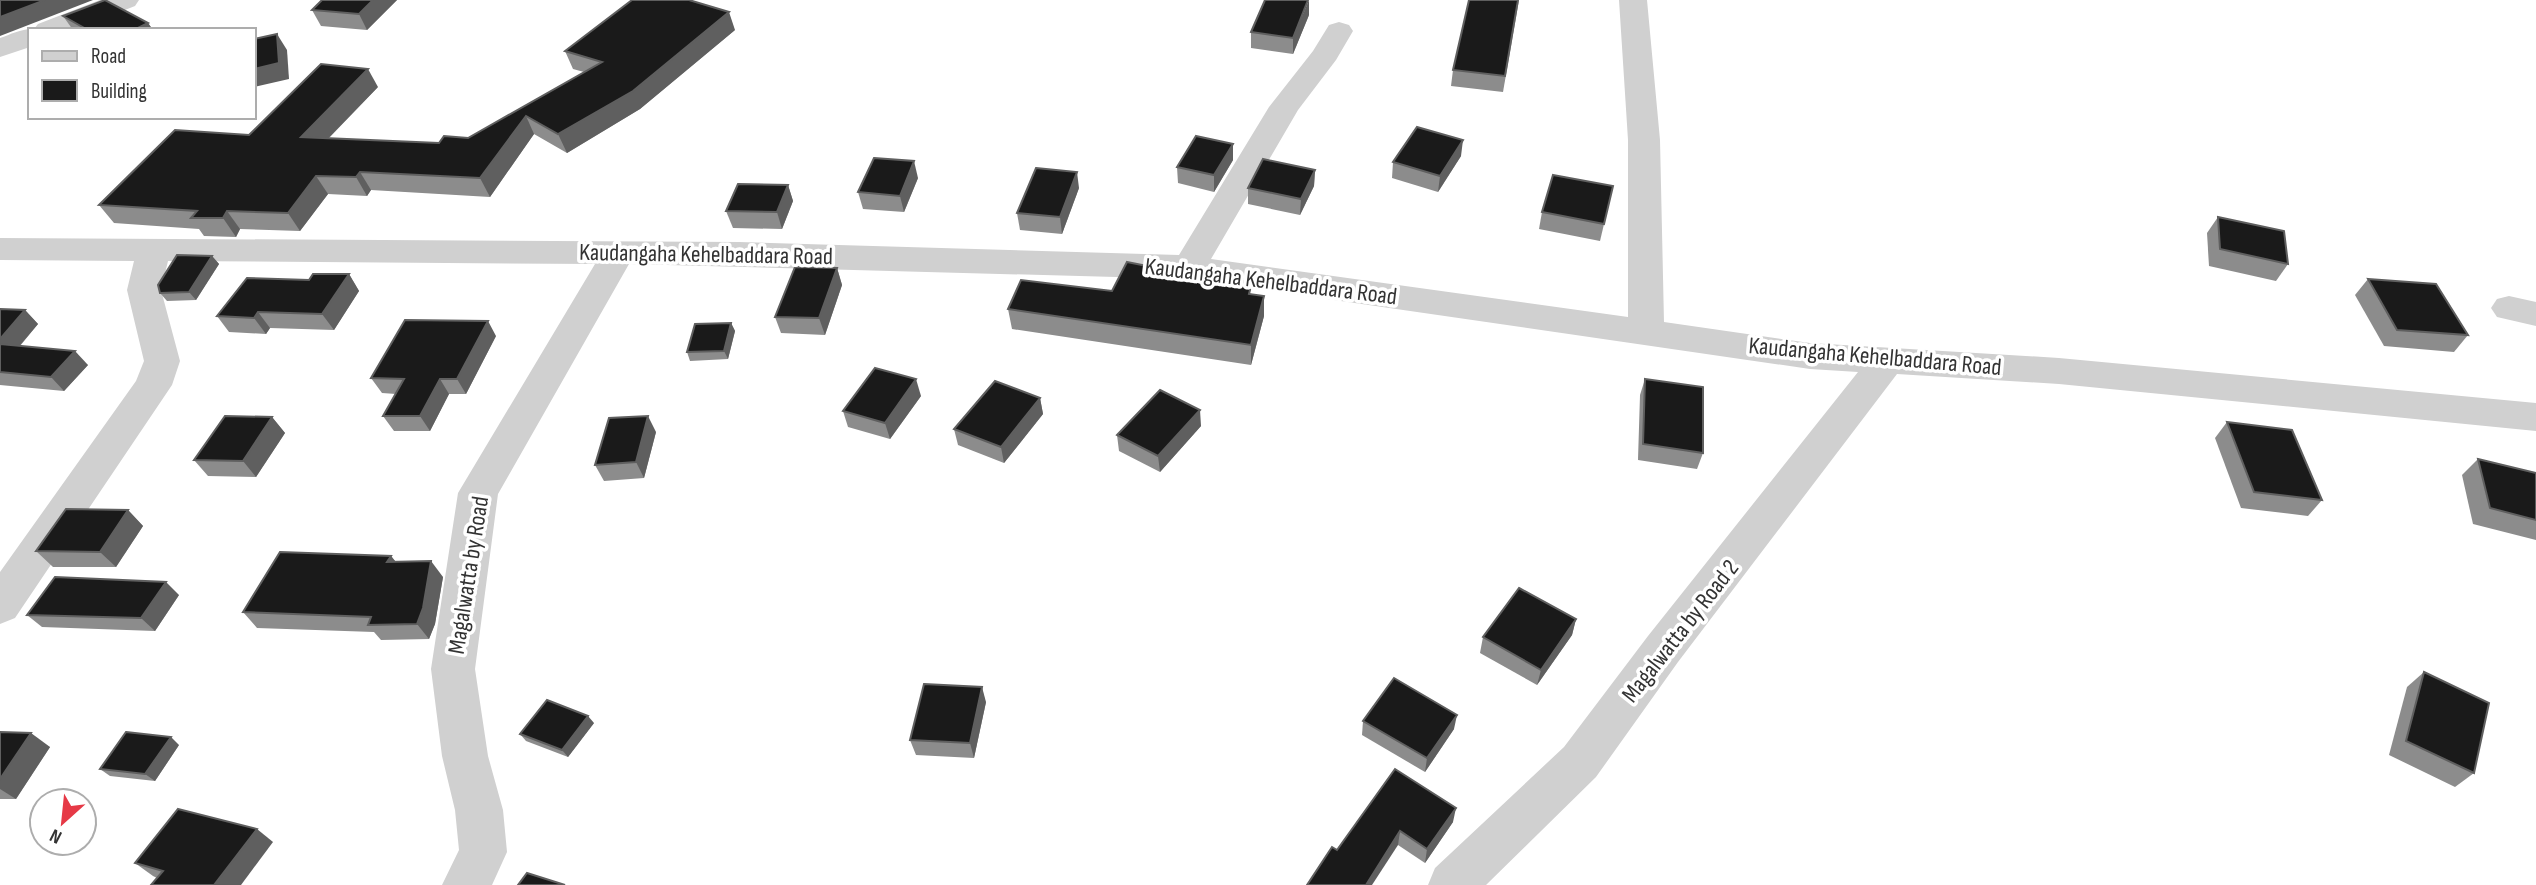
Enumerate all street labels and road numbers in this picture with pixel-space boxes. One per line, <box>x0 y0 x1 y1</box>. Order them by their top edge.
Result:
street label: Kaudangaha Kehelbaddara Road <box>579 238 833 271</box>
street label: Kaudangaha Kehelbaddara Road <box>1143 252 1399 311</box>
street label: Kaudangaha Kehelbaddara Road <box>1747 331 2003 382</box>
street label: Magalwatta by Road <box>442 494 495 656</box>
street label: Magalwatta by Road 2 <box>1616 554 1745 708</box>

